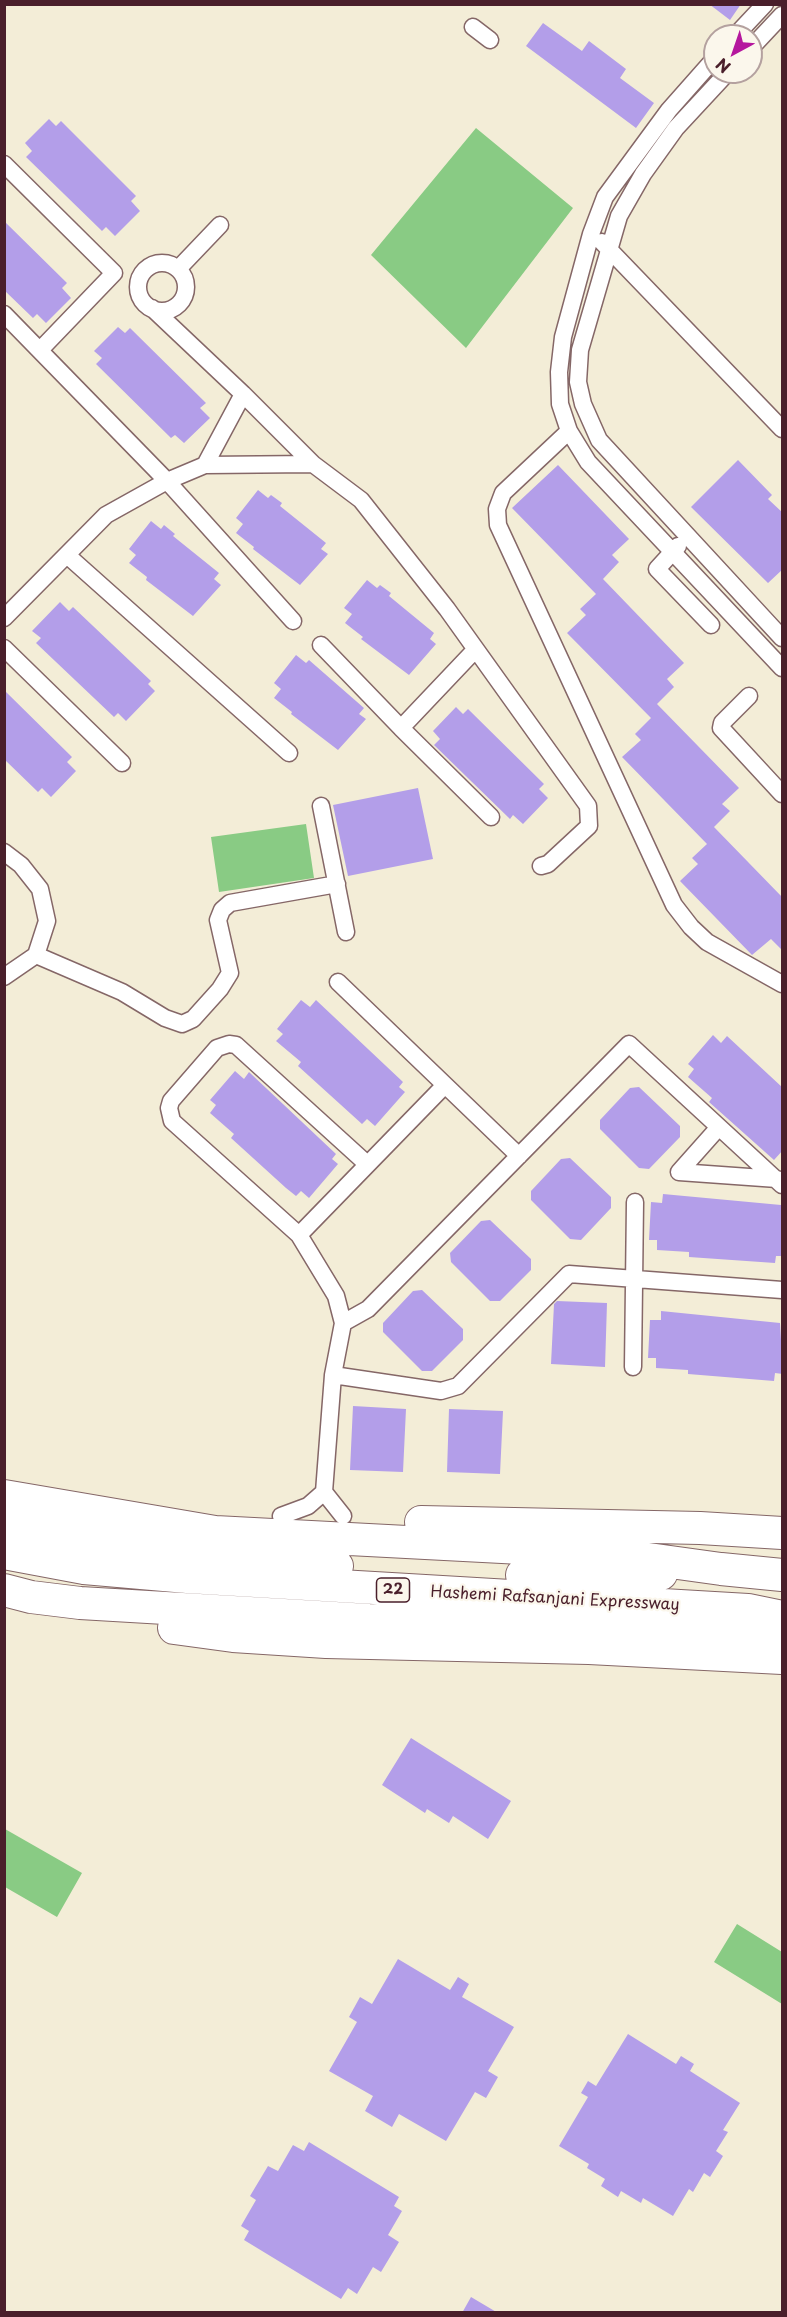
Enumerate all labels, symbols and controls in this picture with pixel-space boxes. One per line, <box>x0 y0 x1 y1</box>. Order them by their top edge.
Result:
north arrow <box>703 24 763 84</box>
text: N <box>710 53 735 80</box>
road number: 22 <box>376 1578 410 1602</box>
street label: Hashemi Rafsanjani Expressway <box>430 1583 680 1615</box>

